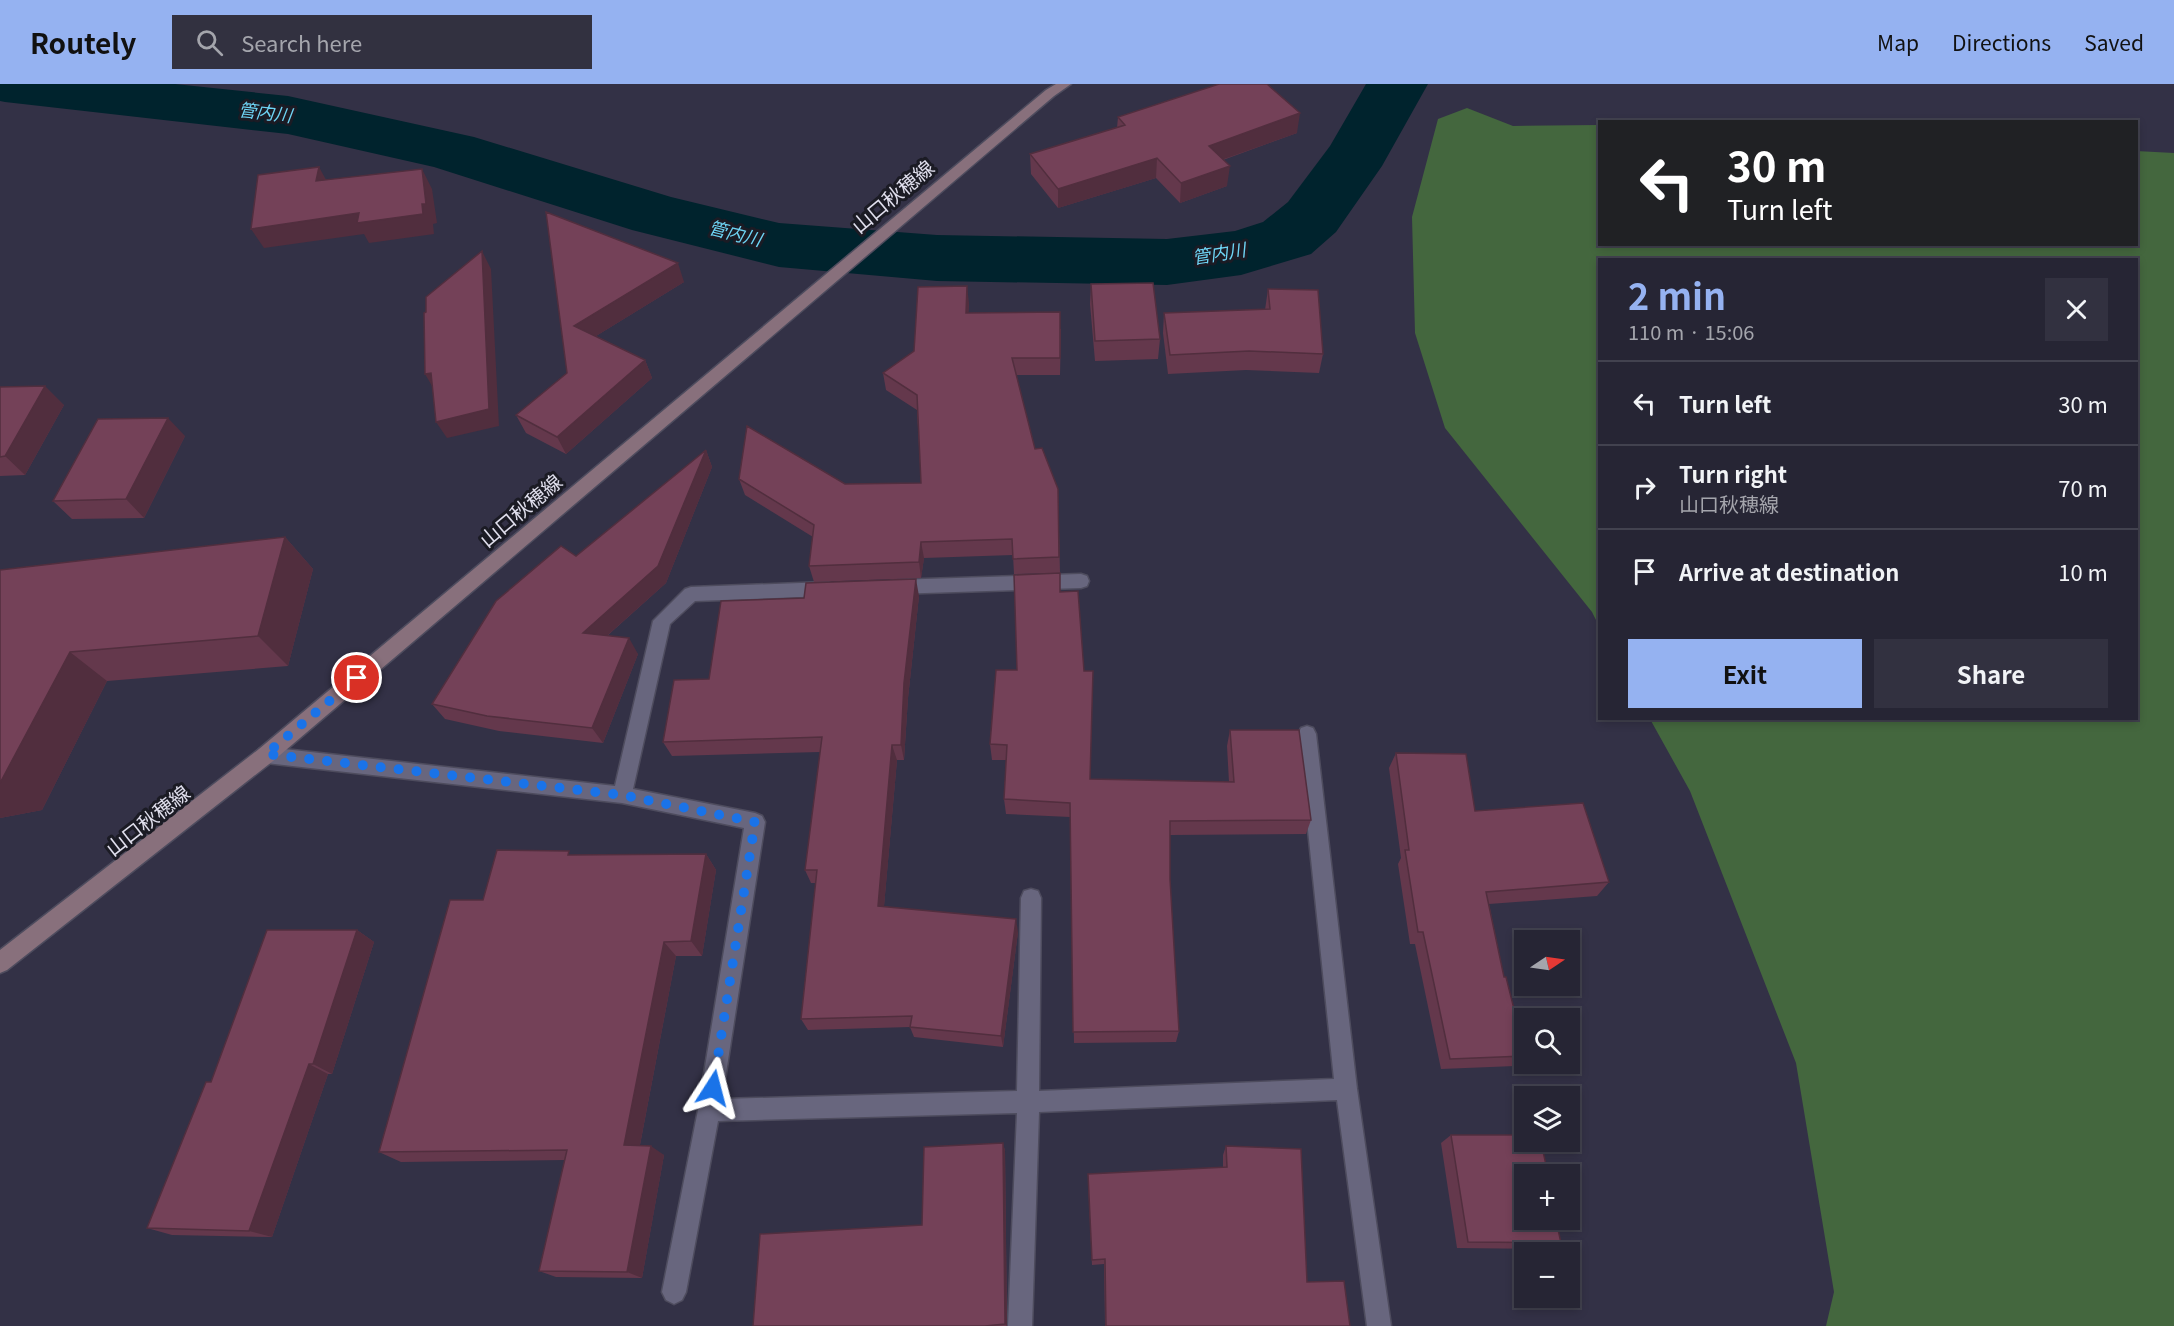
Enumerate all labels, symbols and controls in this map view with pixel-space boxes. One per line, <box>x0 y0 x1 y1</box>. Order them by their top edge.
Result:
search box <box>172 15 592 69</box>
text: Routely <box>30 22 136 62</box>
icon: search <box>193 26 226 59</box>
text: Search here <box>241 26 362 58</box>
text: Map <box>1877 27 1919 57</box>
text: Directions <box>1952 27 2051 57</box>
text: Saved <box>2084 27 2144 57</box>
water label: 管内川 <box>237 95 296 127</box>
text: 30 m <box>1727 133 1827 194</box>
icon: left <box>1628 144 1706 222</box>
street label: 山口秋穂線 <box>844 153 940 239</box>
text: Turn left <box>1727 189 1833 228</box>
water label: 管内川 <box>706 213 767 252</box>
water label: 管内川 <box>1190 235 1249 269</box>
text: 2 min <box>1628 268 1726 320</box>
button: close <box>2045 278 2108 341</box>
text: 110 m · 15:06 <box>1628 317 1754 346</box>
icon: left <box>1628 387 1661 420</box>
text: Turn left <box>1679 387 1771 419</box>
text: 30 m <box>2058 387 2108 419</box>
text: Turn right <box>1679 457 1787 489</box>
street label: 山口秋穂線 <box>472 467 568 553</box>
icon: right <box>1628 471 1661 504</box>
text: 70 m <box>2058 471 2108 503</box>
text: 山口秋穂線 <box>1679 489 1779 518</box>
icon: arrive <box>1628 555 1661 588</box>
text: Arrive at destination <box>1679 555 1899 587</box>
text: 10 m <box>2058 555 2108 587</box>
button: Exit <box>1628 639 1862 708</box>
button: Share <box>1874 639 2108 708</box>
pin <box>331 652 382 703</box>
icon: arrive <box>340 661 373 694</box>
street label: 山口秋穂線 <box>99 778 195 862</box>
north arrow <box>1514 930 1580 996</box>
map controls <box>1514 930 1580 1308</box>
button: search <box>1514 1008 1580 1074</box>
position arrow <box>681 1056 745 1120</box>
button: layers <box>1514 1086 1580 1152</box>
button: + <box>1514 1164 1580 1230</box>
button: − <box>1514 1242 1580 1308</box>

